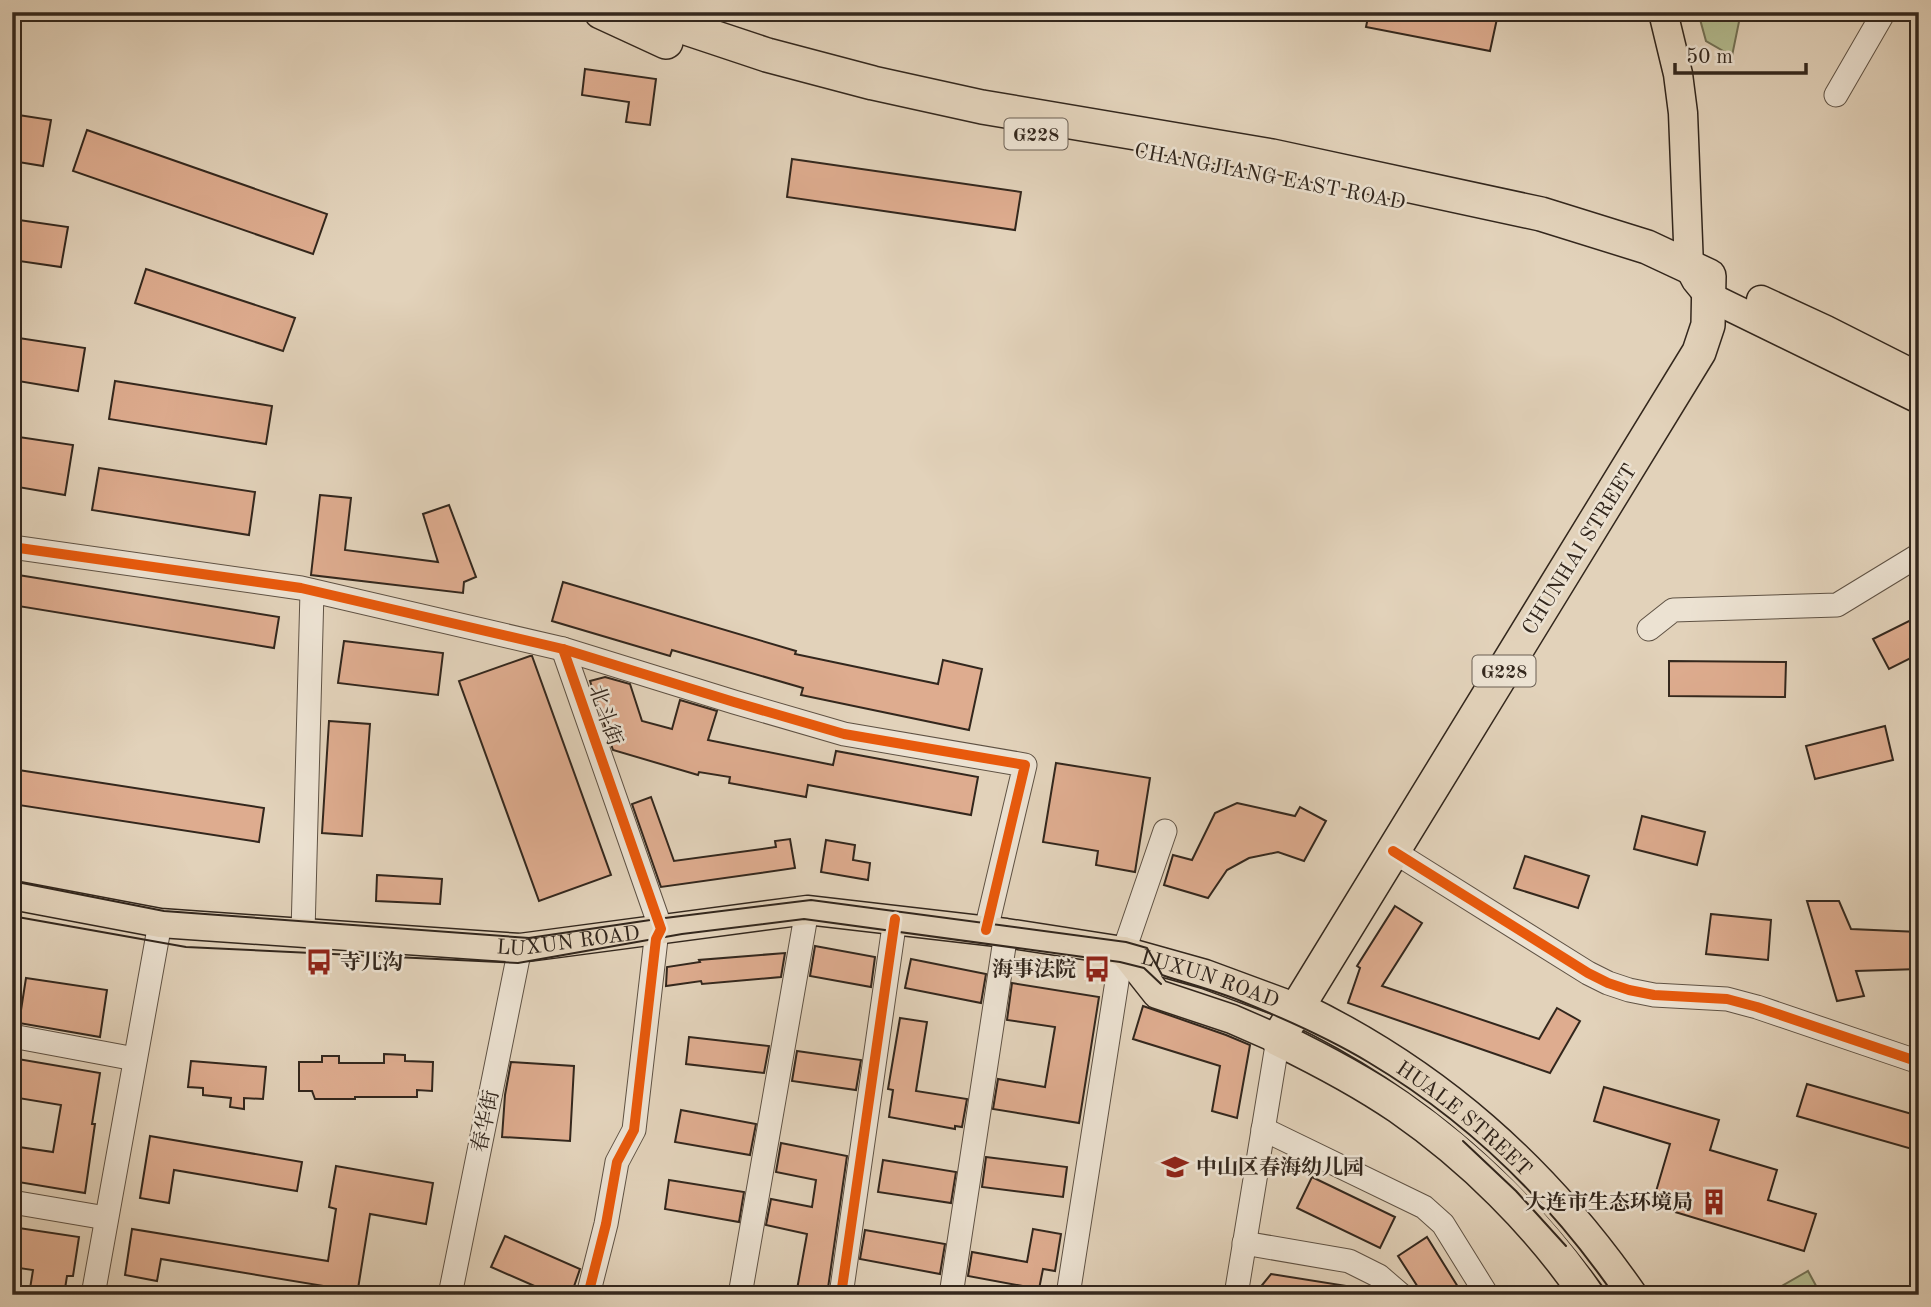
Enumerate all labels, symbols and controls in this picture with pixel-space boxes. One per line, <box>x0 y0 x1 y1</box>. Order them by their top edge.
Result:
scale bar <box>1675 32 1807 76</box>
text: 50 m <box>1686 47 1733 68</box>
road number: G228 <box>1004 118 1068 150</box>
street label: CHANGJIANG EAST ROAD <box>1132 141 1407 214</box>
street label: CHUNHAI STREET <box>1519 461 1641 639</box>
road number: G228 <box>1472 656 1536 686</box>
street label: 北斗街 <box>584 682 627 749</box>
street label: LUXUN ROAD <box>496 923 641 960</box>
bus stop icon: 寺儿沟 <box>304 947 334 977</box>
street label: LUXUN ROAD <box>1138 948 1282 1012</box>
place label: 寺儿沟 <box>340 950 403 974</box>
bus stop icon: 海事法院 <box>1082 954 1112 984</box>
place label: 海事法院 <box>992 958 1076 981</box>
street label: HUALE STREET <box>1392 1058 1535 1181</box>
street label: 春华街 <box>468 1088 503 1154</box>
school or university icon: 中山区春海幼儿园 <box>1160 1152 1190 1182</box>
place label: 中山区春海幼儿园 <box>1196 1156 1364 1179</box>
building icon: 大连市生态环境局 <box>1699 1187 1729 1217</box>
place label: 大连市生态环境局 <box>1525 1190 1693 1214</box>

